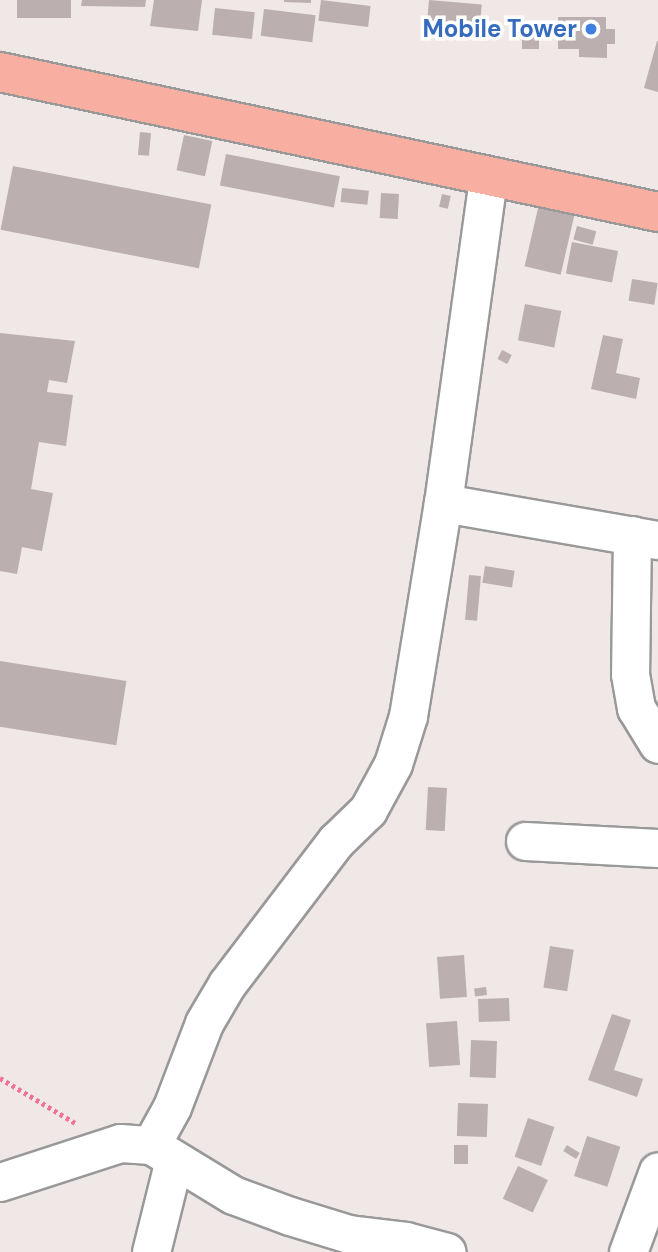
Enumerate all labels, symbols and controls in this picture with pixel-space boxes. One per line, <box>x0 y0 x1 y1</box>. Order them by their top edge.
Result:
place label: Mobile Tower <box>422 15 577 43</box>
marker: Mobile Tower <box>583 21 599 37</box>

